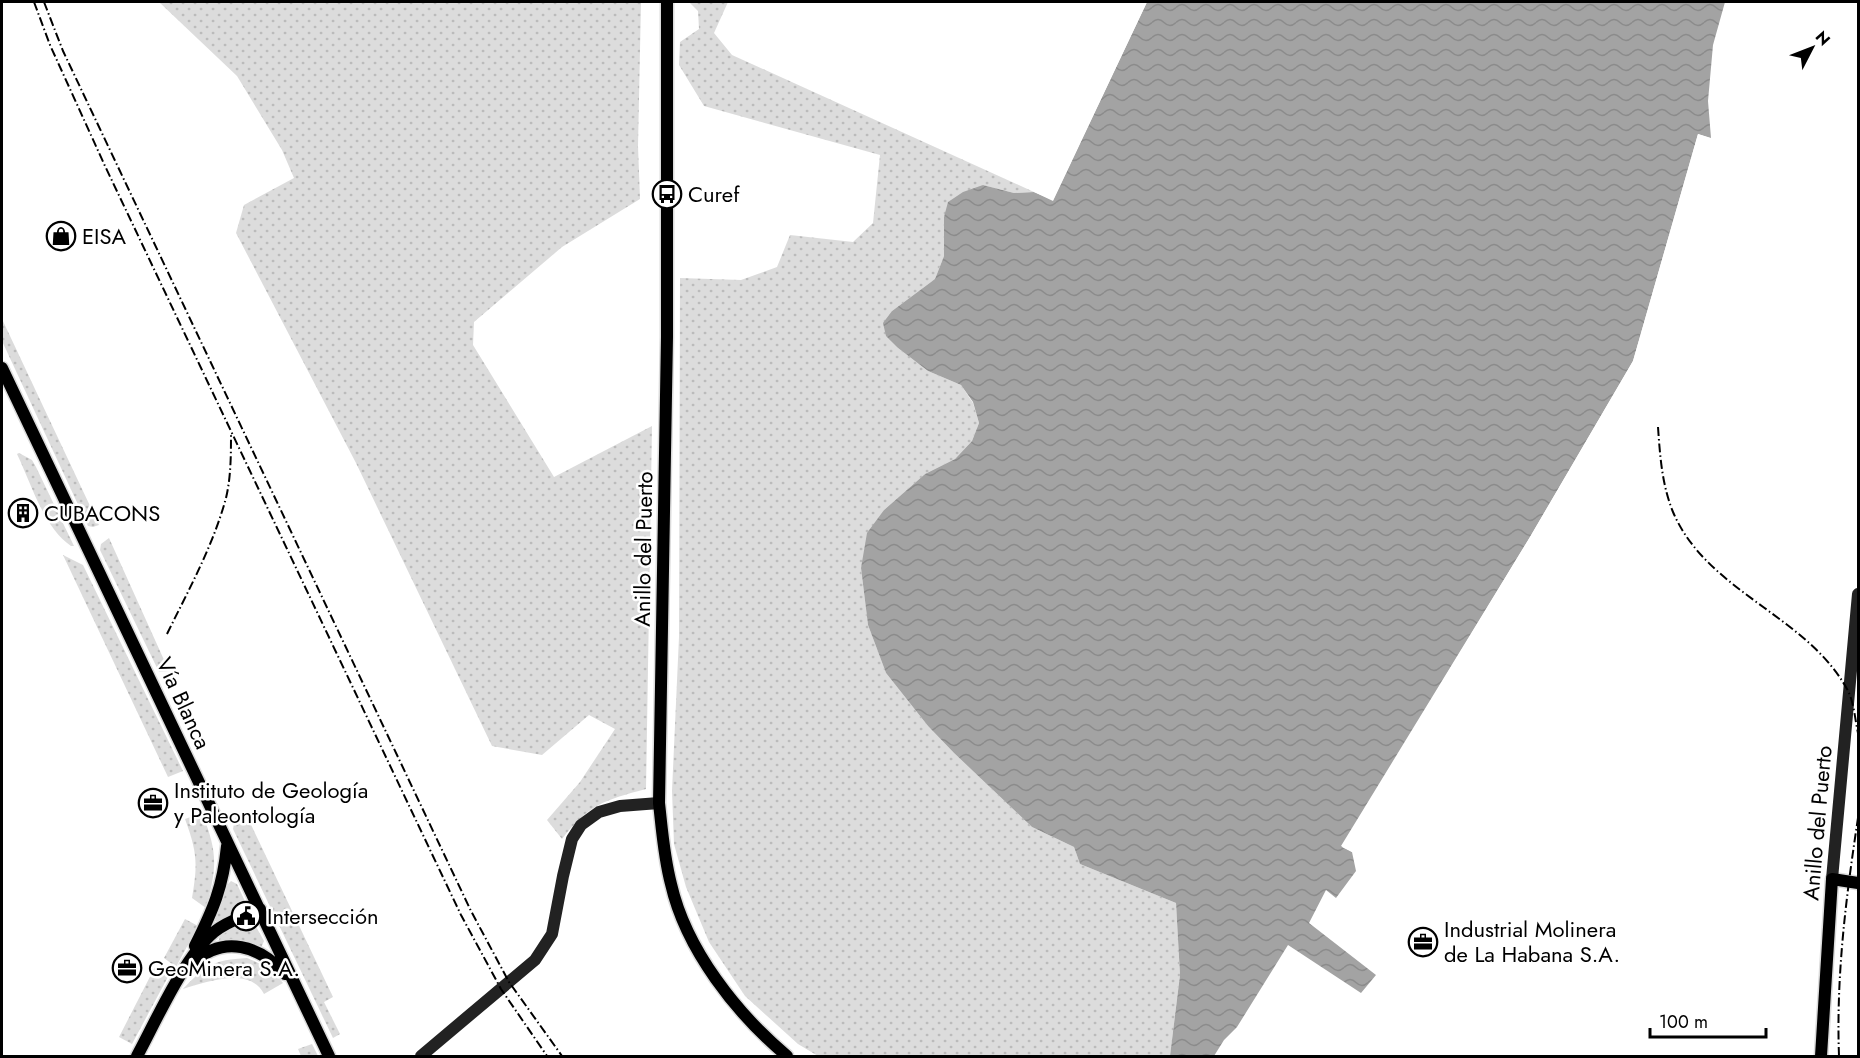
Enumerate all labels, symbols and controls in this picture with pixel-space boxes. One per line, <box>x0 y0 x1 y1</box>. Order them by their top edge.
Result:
north arrow <box>1782 18 1842 78</box>
text: N <box>1810 26 1836 51</box>
bus stop icon: Curef <box>651 178 683 210</box>
place label: Curef <box>688 178 740 210</box>
shop icon: EISA <box>45 220 77 252</box>
place label: EISA <box>82 220 127 252</box>
street label: Anillo del Puerto <box>626 471 660 627</box>
building icon: CUBACONS <box>7 497 39 529</box>
place label: CUBACONS <box>44 497 160 529</box>
street label: Vía Blanca <box>149 652 219 754</box>
street label: Anillo del Puerto <box>1794 744 1840 902</box>
place label: Instituto de Geología y Paleontología <box>174 774 368 831</box>
office icon: Instituto de Geología y Paleontología <box>137 787 169 819</box>
public building icon: Intersección <box>230 900 262 932</box>
place label: Intersección <box>267 900 379 932</box>
place label: Industrial Molinera de La Habana S.A. <box>1444 913 1620 970</box>
office icon: Industrial Molinera de La Habana S.A. <box>1407 926 1439 958</box>
office icon: GeoMinera S.A. <box>111 952 143 984</box>
place label: GeoMinera S.A. <box>148 952 300 984</box>
scale bar <box>1650 1001 1766 1039</box>
text: 100 m <box>1659 1009 1708 1035</box>

